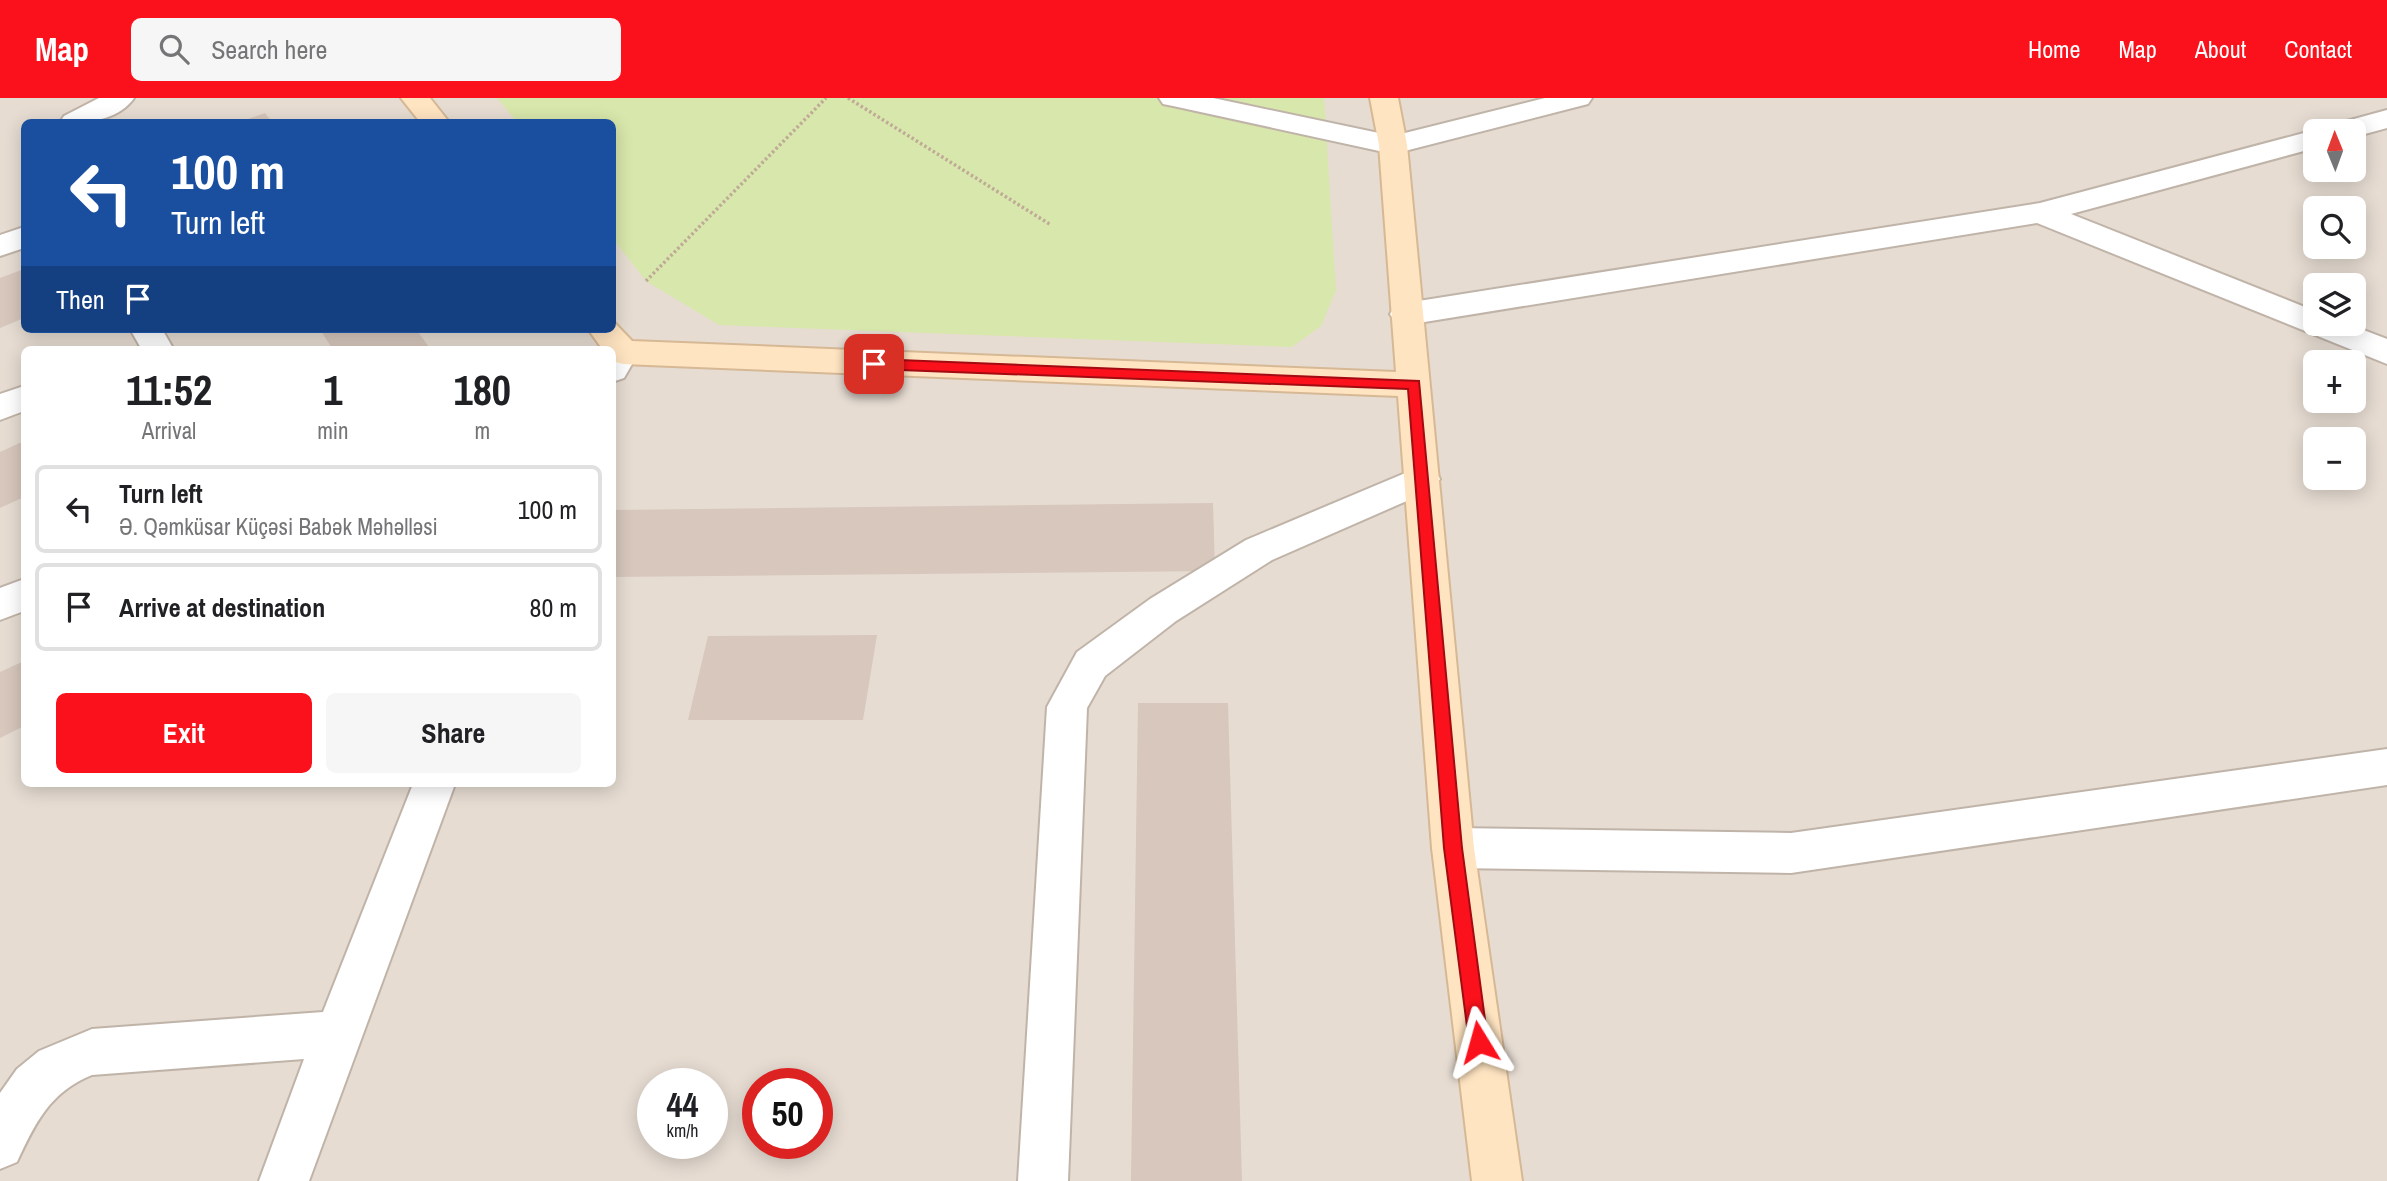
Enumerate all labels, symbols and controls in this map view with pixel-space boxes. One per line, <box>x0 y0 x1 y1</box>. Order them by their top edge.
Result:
search box <box>131 18 621 81</box>
text: Map <box>35 27 89 71</box>
icon: search <box>155 30 193 68</box>
text: Search here <box>211 32 327 67</box>
text: Home <box>2028 33 2080 65</box>
text: Map <box>2118 33 2157 65</box>
text: About <box>2195 33 2246 65</box>
text: Contact <box>2284 33 2352 65</box>
north arrow <box>2303 119 2366 182</box>
map controls <box>2303 119 2366 490</box>
text: 100 m <box>171 138 285 204</box>
icon: left <box>56 147 147 238</box>
button: search <box>2303 196 2366 259</box>
text: Turn left <box>171 201 265 244</box>
button: layers <box>2303 273 2366 336</box>
icon: arrive <box>119 280 157 318</box>
text: Then <box>56 282 105 317</box>
pin <box>844 334 904 394</box>
icon: arrive <box>855 345 893 383</box>
button: + <box>2303 350 2366 413</box>
text: 11:52 <box>126 362 212 418</box>
text: 1 <box>323 362 342 418</box>
text: 180 <box>454 362 511 418</box>
text: Arrival <box>142 415 196 446</box>
text: min <box>317 415 349 446</box>
text: m <box>474 415 490 446</box>
button: − <box>2303 427 2366 490</box>
text: Turn left <box>119 476 203 511</box>
icon: left <box>60 490 98 528</box>
text: 100 m <box>518 492 577 527</box>
text: Ə. Qəmküsar Küçəsi Babək Məhəlləsi <box>119 511 438 542</box>
icon: arrive <box>60 588 98 626</box>
text: Arrive at destination <box>119 590 325 625</box>
text: 80 m <box>530 590 577 625</box>
button: Exit <box>56 693 312 773</box>
button: Share <box>326 693 581 773</box>
position arrow <box>1442 1005 1516 1079</box>
speed limit sign: 50 <box>742 1068 833 1159</box>
text: 44 <box>667 1081 698 1128</box>
text: km/h <box>667 1118 699 1143</box>

